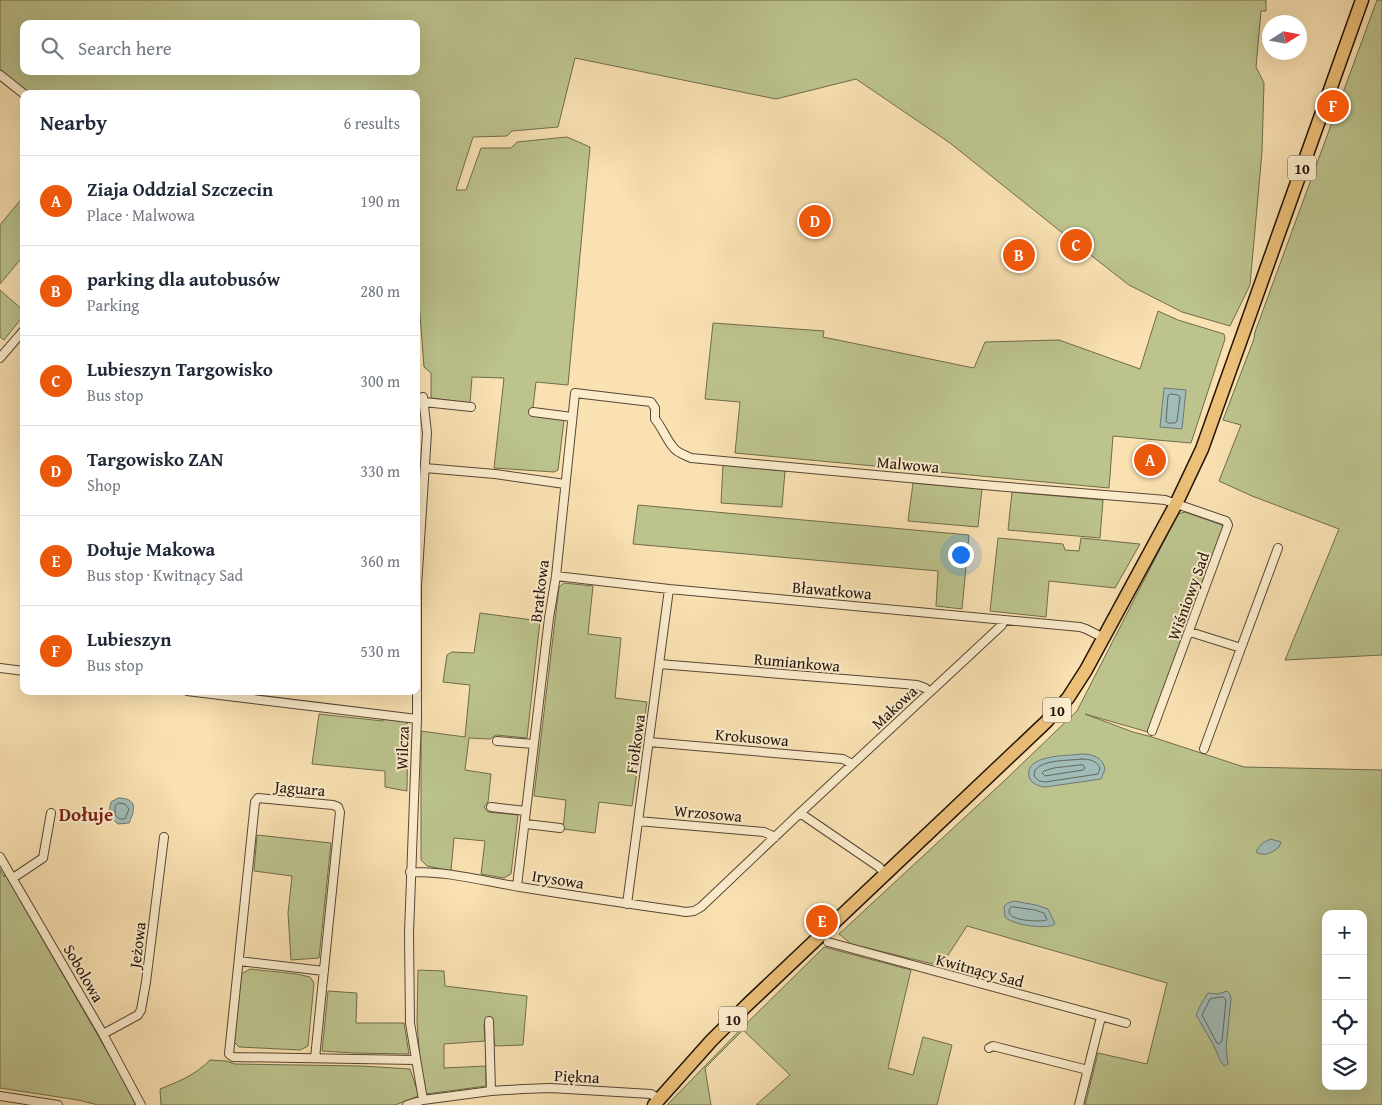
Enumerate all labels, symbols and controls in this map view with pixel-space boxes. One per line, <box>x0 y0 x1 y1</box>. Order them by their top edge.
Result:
north arrow <box>1262 15 1307 60</box>
search box <box>20 20 420 75</box>
icon: search <box>38 34 66 62</box>
text: Search here <box>78 34 172 62</box>
pin: F <box>1317 87 1349 125</box>
text: Nearby <box>40 107 107 138</box>
text: 6 results <box>343 111 400 135</box>
road number: 10 <box>1288 156 1316 180</box>
text: Ziaja Oddzial Szczecin <box>87 175 273 203</box>
text: A <box>51 189 61 213</box>
text: 190 m <box>360 189 400 213</box>
pin: D <box>799 202 831 240</box>
text: Place · Malwowa <box>87 203 195 227</box>
pin: C <box>1060 226 1092 264</box>
pin: B <box>1003 236 1035 274</box>
text: parking dla autobusów <box>87 265 280 293</box>
text: B <box>51 279 61 303</box>
text: 280 m <box>360 279 400 303</box>
text: Parking <box>87 293 139 317</box>
text: Lubieszyn Targowisko <box>87 355 273 383</box>
text: C <box>51 369 61 393</box>
text: 300 m <box>360 369 400 393</box>
text: Bus stop <box>87 383 143 407</box>
pin: A <box>1134 441 1166 479</box>
text: Targowisko ZAN <box>87 445 224 473</box>
street label: Malwowa <box>876 449 941 479</box>
text: D <box>51 459 61 483</box>
text: 330 m <box>360 459 400 483</box>
text: Shop <box>87 473 121 497</box>
text: Dołuje Makowa <box>87 535 215 563</box>
your location <box>948 542 974 568</box>
street label: Wiśniowy Sad <box>1161 548 1215 644</box>
text: E <box>52 549 60 573</box>
text: 360 m <box>360 549 400 573</box>
street label: Bratkowa <box>523 558 555 624</box>
text: Bus stop · Kwitnący Sad <box>87 563 243 587</box>
street label: Bławatkowa <box>791 575 873 605</box>
text: Lubieszyn <box>87 625 172 653</box>
text: F <box>52 639 60 663</box>
text: 530 m <box>360 639 400 663</box>
street label: Rumiankowa <box>753 646 842 678</box>
text: Bus stop <box>87 653 143 677</box>
street label: Makowa <box>866 679 923 735</box>
road number: 10 <box>1043 698 1071 722</box>
street label: Fiołkowa <box>619 712 651 775</box>
street label: Krokusowa <box>714 722 790 752</box>
street label: Wilcza <box>389 725 415 771</box>
street label: Jaguara <box>272 774 327 802</box>
street label: Wrzosowa <box>673 798 744 828</box>
district label: Dołuje <box>59 800 113 828</box>
street label: Irysowa <box>530 863 586 895</box>
pin: E <box>806 902 838 940</box>
map controls <box>1322 910 1367 1090</box>
button: + <box>1322 910 1367 955</box>
street label: Jeżowa <box>122 920 152 971</box>
street label: Sobolowa <box>58 939 110 1007</box>
street label: Kwitnący Sad <box>933 947 1027 993</box>
button: − <box>1322 955 1367 1000</box>
button: locate <box>1322 1000 1367 1045</box>
road number: 10 <box>719 1006 747 1032</box>
button: layers <box>1322 1045 1367 1090</box>
street label: Piękna <box>554 1063 601 1089</box>

